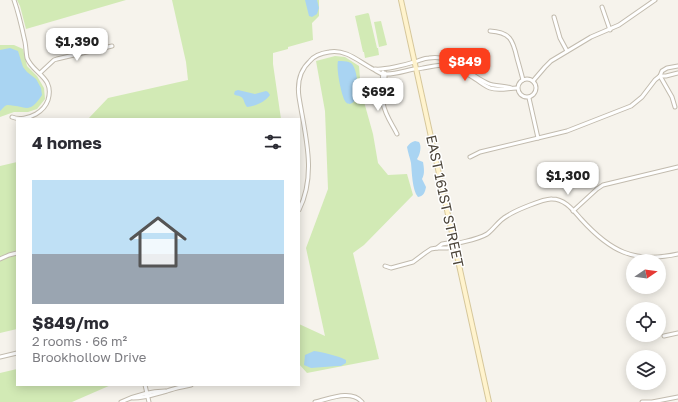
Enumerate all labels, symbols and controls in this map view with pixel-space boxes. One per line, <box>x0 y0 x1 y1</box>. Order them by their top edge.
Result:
pin: $1,390 <box>44 28 110 62</box>
text: $1,390 <box>55 33 99 49</box>
pin: $849 <box>441 48 489 82</box>
text: $849 <box>448 53 482 69</box>
pin: $692 <box>354 78 402 112</box>
text: $692 <box>361 83 395 99</box>
icon: filters <box>262 131 284 153</box>
text: 4 homes <box>32 132 102 153</box>
street label: EAST 161ST STREET <box>423 133 468 269</box>
pin: $1,300 <box>535 162 601 196</box>
text: $1,300 <box>546 167 590 183</box>
icon: home <box>122 206 194 278</box>
north arrow <box>626 254 666 294</box>
map controls <box>626 254 666 390</box>
button: locate <box>626 302 666 342</box>
text: $849/mo <box>32 312 109 333</box>
text: 2 rooms · 66 m² <box>32 333 127 349</box>
text: Brookhollow Drive <box>32 349 146 365</box>
button: layers <box>626 350 666 390</box>

